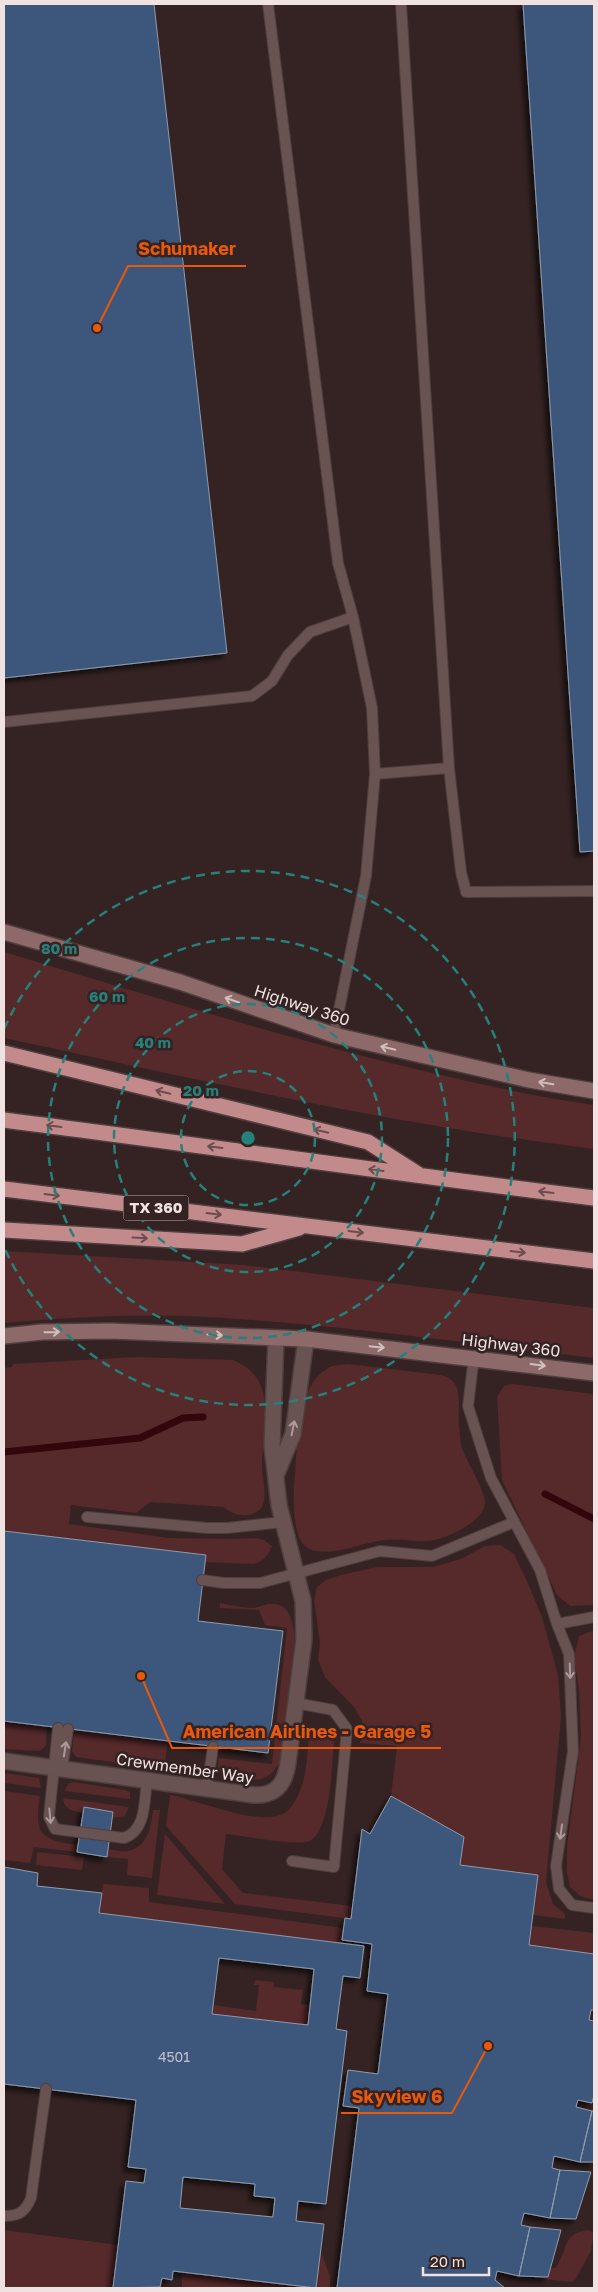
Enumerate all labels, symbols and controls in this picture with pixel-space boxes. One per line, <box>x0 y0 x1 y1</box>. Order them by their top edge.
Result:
callout: Schumaker <box>128 233 246 266</box>
text: Schumaker <box>138 237 236 259</box>
text: 80 m <box>41 939 77 957</box>
street label: Highway 360 <box>252 980 352 1030</box>
text: 60 m <box>89 987 125 1005</box>
one-way arrow <box>225 995 241 1004</box>
text: 40 m <box>135 1033 171 1051</box>
one-way arrow <box>380 1043 396 1052</box>
one-way arrow <box>539 1078 555 1088</box>
text: 20 m <box>183 1081 219 1099</box>
one-way arrow <box>155 1087 171 1096</box>
one-way arrow <box>46 1121 62 1131</box>
one-way arrow <box>313 1126 329 1135</box>
centre of rings <box>239 1129 257 1147</box>
one-way arrow <box>207 1142 223 1152</box>
one-way arrow <box>368 1165 384 1175</box>
one-way arrow <box>538 1187 554 1197</box>
one-way arrow <box>44 1190 60 1200</box>
road number: TX 360 <box>124 1196 188 1220</box>
one-way arrow <box>205 1209 221 1219</box>
one-way arrow <box>348 1227 364 1237</box>
one-way arrow <box>132 1233 148 1242</box>
one-way arrow <box>509 1247 525 1257</box>
one-way arrow <box>44 1327 60 1337</box>
street label: Highway 360 <box>461 1329 561 1361</box>
one-way arrow <box>206 1330 222 1339</box>
one-way arrow <box>368 1342 384 1352</box>
one-way arrow <box>530 1361 546 1371</box>
one-way arrow <box>289 1421 299 1437</box>
one-way arrow <box>565 1662 574 1678</box>
callout: American Airlines - Garage 5 <box>172 1715 441 1748</box>
text: American Airlines - Garage 5 <box>183 1720 431 1742</box>
one-way arrow <box>61 1741 71 1757</box>
street label: Crewmember Way <box>115 1748 255 1788</box>
one-way arrow <box>46 1807 55 1823</box>
one-way arrow <box>556 1824 566 1840</box>
house number: 4501 <box>158 2048 190 2065</box>
callout: Skyview 6 <box>341 2080 452 2113</box>
text: Skyview 6 <box>352 2085 442 2107</box>
scale bar <box>423 2244 489 2276</box>
text: 20 m <box>430 2252 465 2270</box>

